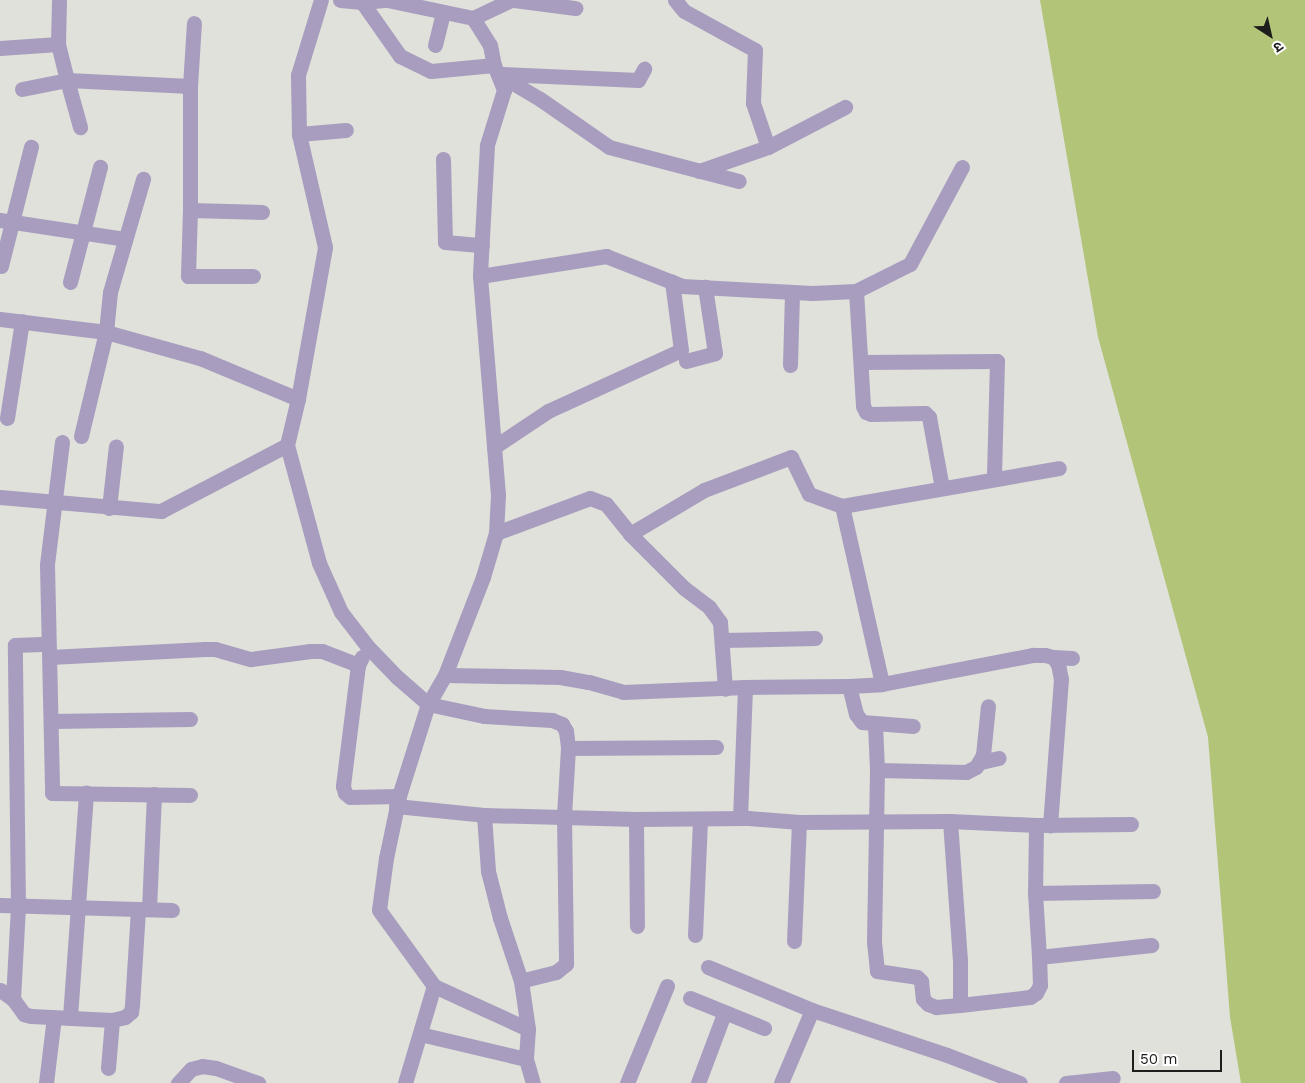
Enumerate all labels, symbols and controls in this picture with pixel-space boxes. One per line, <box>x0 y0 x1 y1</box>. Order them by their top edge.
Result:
north arrow <box>1245 10 1295 60</box>
text: उ <box>1271 38 1287 56</box>
scale bar <box>1135 1040 1225 1072</box>
text: 50 m <box>1140 1050 1177 1068</box>

